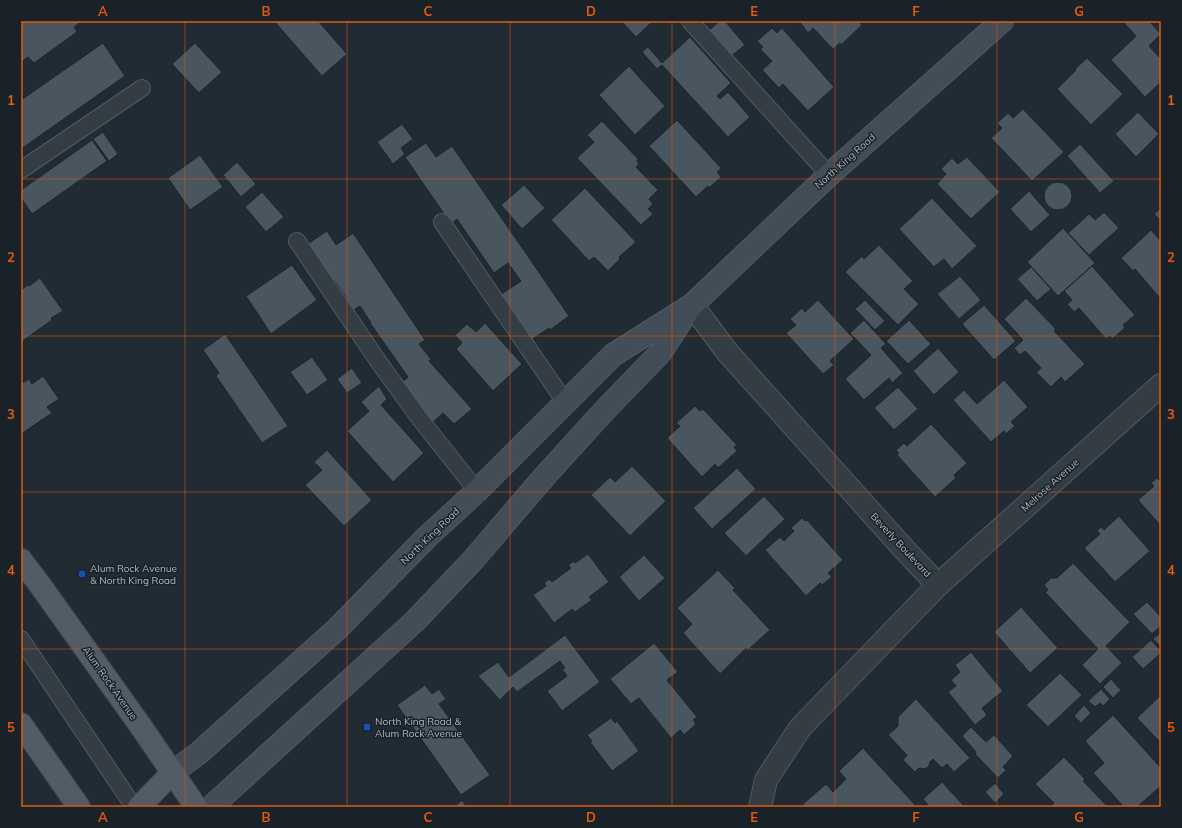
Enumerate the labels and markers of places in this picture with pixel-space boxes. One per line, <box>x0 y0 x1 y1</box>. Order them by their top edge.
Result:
place label: Alum Rock Avenue & North King Road <box>90 562 177 587</box>
marker: Alum Rock Avenue & North King Road <box>77 569 87 579</box>
place label: North King Road & Alum Rock Avenue <box>375 715 462 740</box>
marker: North King Road & Alum Rock Avenue <box>362 722 372 732</box>

